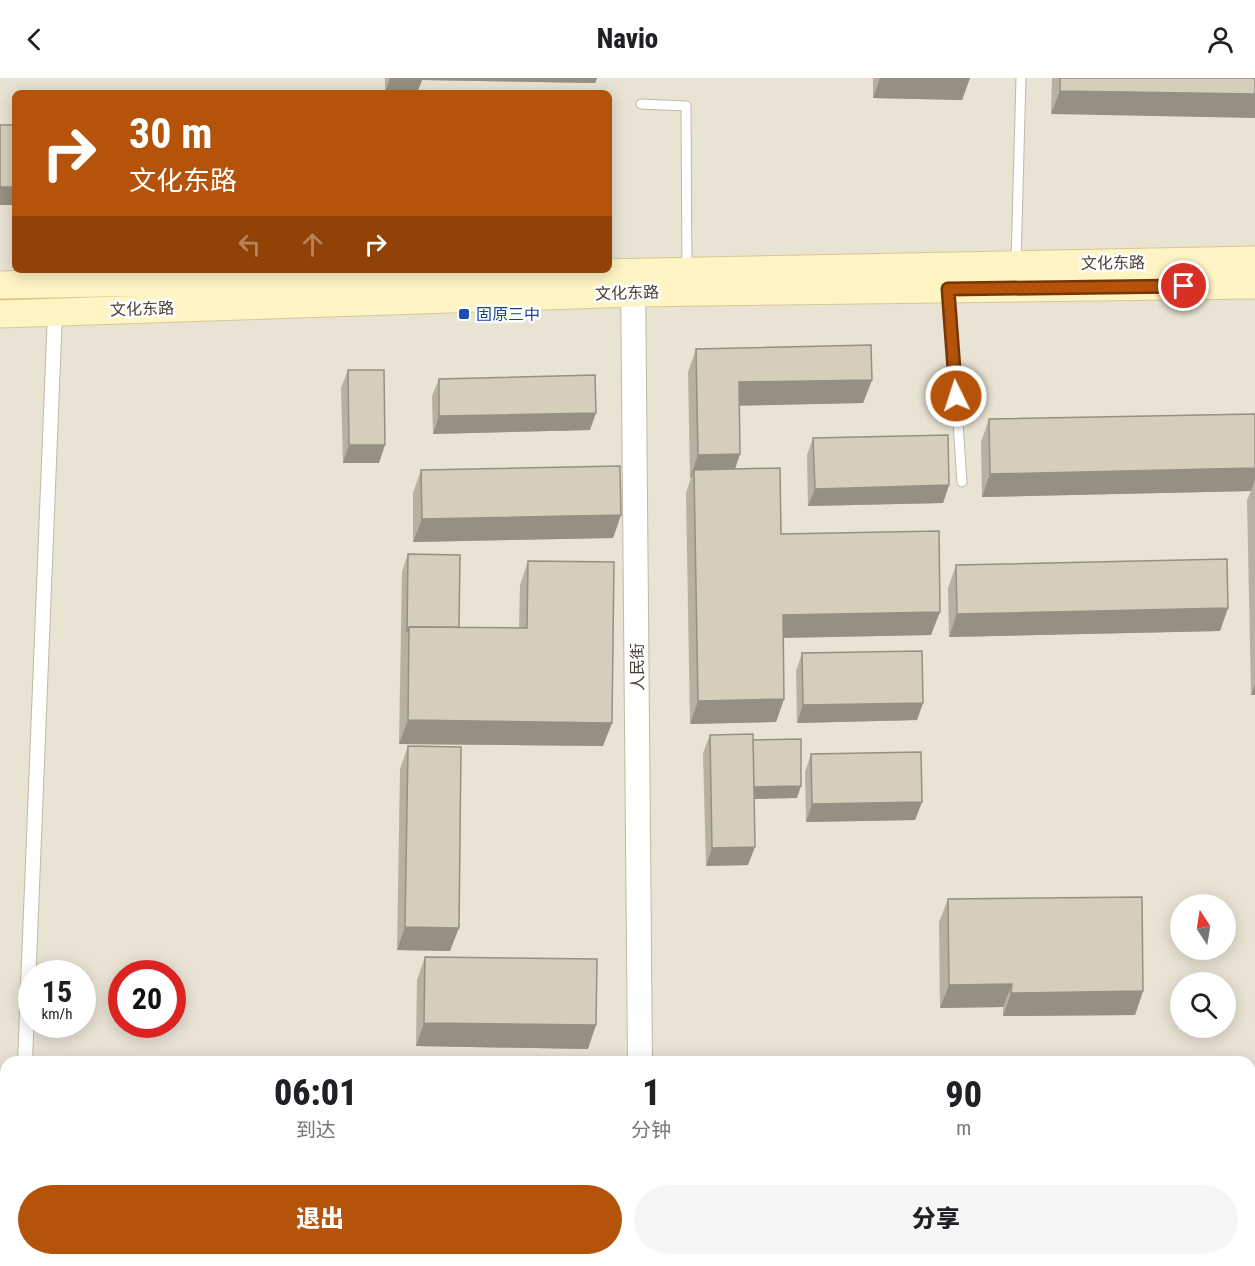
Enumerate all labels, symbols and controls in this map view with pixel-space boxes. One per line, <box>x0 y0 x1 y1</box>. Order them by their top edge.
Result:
icon: back <box>18 23 51 56</box>
text: Navio <box>597 23 658 55</box>
icon: person <box>1204 23 1237 56</box>
text: 30 m <box>129 109 212 158</box>
icon: right <box>30 114 108 192</box>
text: 文化东路 <box>129 165 237 197</box>
icon: left <box>233 228 266 261</box>
icon: ahead <box>296 228 329 261</box>
icon: right <box>359 228 392 261</box>
street label: 文化东路 <box>1081 253 1145 273</box>
pin <box>1158 260 1209 311</box>
icon: arrive <box>1167 269 1200 302</box>
street label: 文化东路 <box>595 282 659 304</box>
street label: 文化东路 <box>110 298 174 320</box>
place label: 固原三中 <box>476 305 540 324</box>
marker: 固原三中 <box>457 307 471 321</box>
position arrow <box>924 364 988 428</box>
street label: 人民街 <box>628 643 647 691</box>
north arrow <box>1170 894 1236 960</box>
map controls <box>1170 894 1236 1038</box>
speed limit sign: 20 <box>108 960 186 1038</box>
button: search <box>1170 972 1236 1038</box>
text: 15 <box>42 974 72 1009</box>
text: km/h <box>42 1005 72 1023</box>
text: 06:01 <box>274 1072 357 1114</box>
text: 1 <box>642 1072 661 1114</box>
text: 90 <box>945 1074 982 1116</box>
text: m <box>956 1116 971 1140</box>
text: 到达 <box>296 1118 336 1142</box>
text: 分钟 <box>631 1118 671 1142</box>
button: 退出 <box>18 1185 622 1254</box>
button: 分享 <box>634 1185 1238 1254</box>

